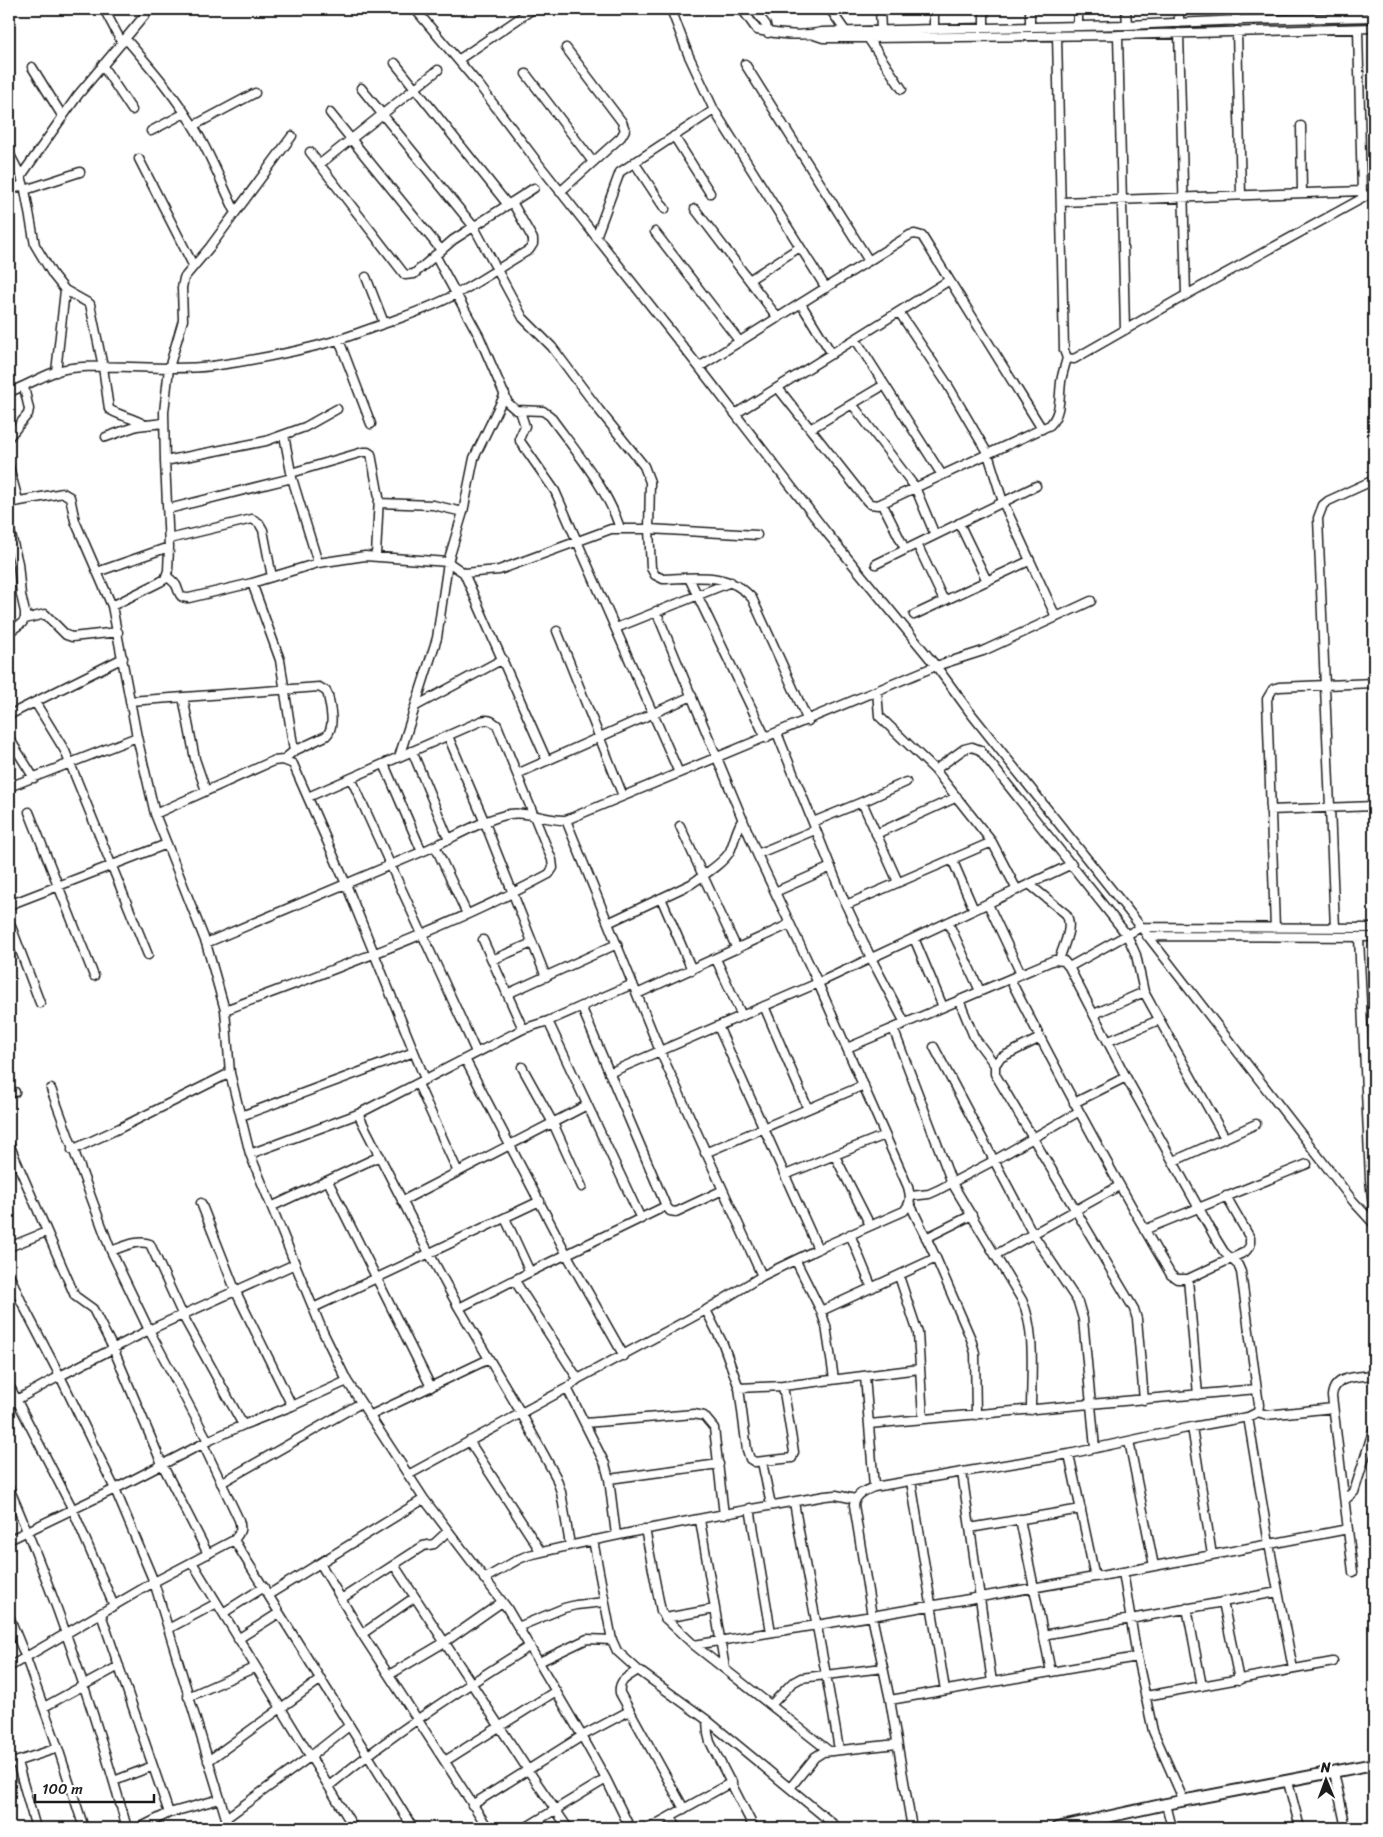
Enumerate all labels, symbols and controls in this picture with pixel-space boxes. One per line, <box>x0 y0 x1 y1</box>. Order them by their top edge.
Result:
north arrow <box>1300 1754 1350 1804</box>
text: N <box>1320 1755 1331 1780</box>
scale bar <box>35 1772 154 1804</box>
text: 100 m <box>42 1776 83 1802</box>

